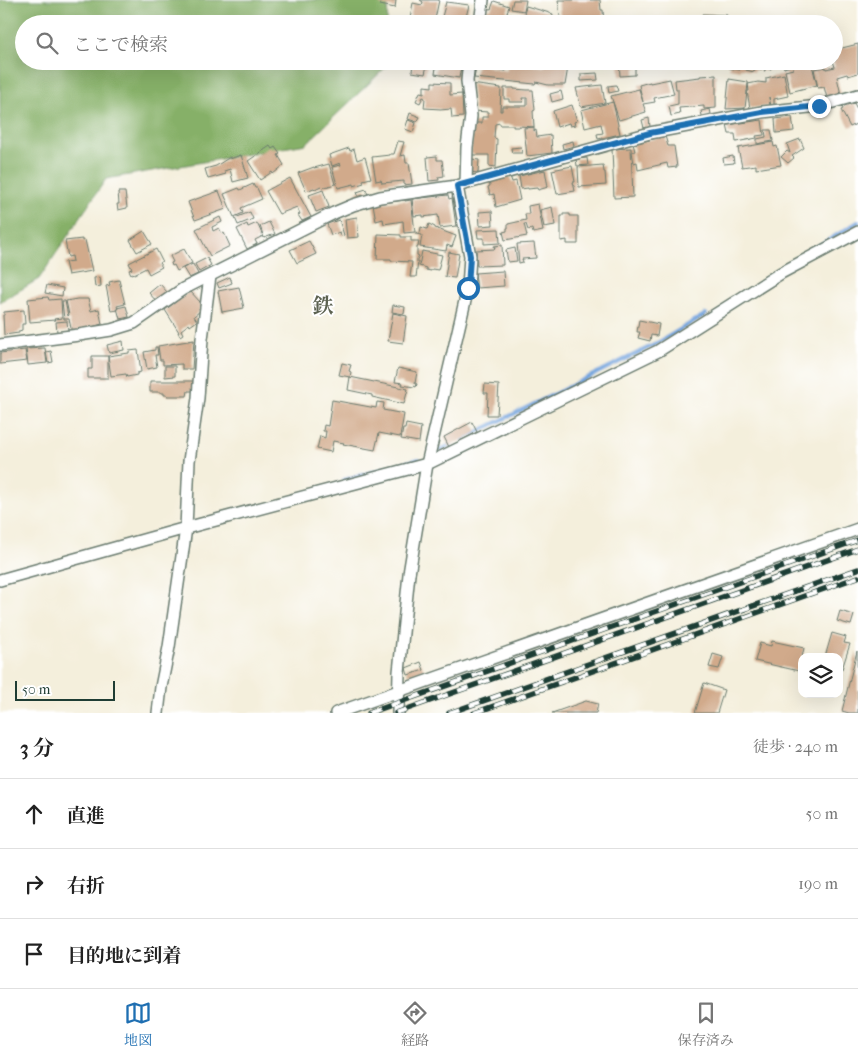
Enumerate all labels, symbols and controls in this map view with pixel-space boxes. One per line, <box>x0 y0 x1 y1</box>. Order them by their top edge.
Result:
search box <box>15 15 843 70</box>
icon: search <box>33 29 61 57</box>
text: ここで検索 <box>73 34 168 56</box>
route end <box>808 95 831 118</box>
route start <box>457 277 480 300</box>
district label: 鉄 <box>313 294 334 318</box>
map controls <box>798 653 843 698</box>
button: layers <box>798 653 843 698</box>
scale bar <box>15 678 115 701</box>
text: 50 m <box>22 681 50 698</box>
text: 3 分 <box>20 736 54 760</box>
text: 徒歩 · 240 m <box>753 737 838 756</box>
icon: ahead <box>20 800 48 828</box>
text: 50 m <box>806 804 838 823</box>
text: 直進 <box>67 805 105 827</box>
icon: right <box>20 870 48 898</box>
text: 190 m <box>798 874 838 893</box>
text: 右折 <box>67 875 105 897</box>
icon: arrive <box>20 940 48 968</box>
text: 目的地に到着 <box>67 945 181 967</box>
tab: 地図 <box>124 999 152 1049</box>
tab: 経路 <box>401 999 429 1049</box>
tab: 保存済み <box>678 999 734 1049</box>

